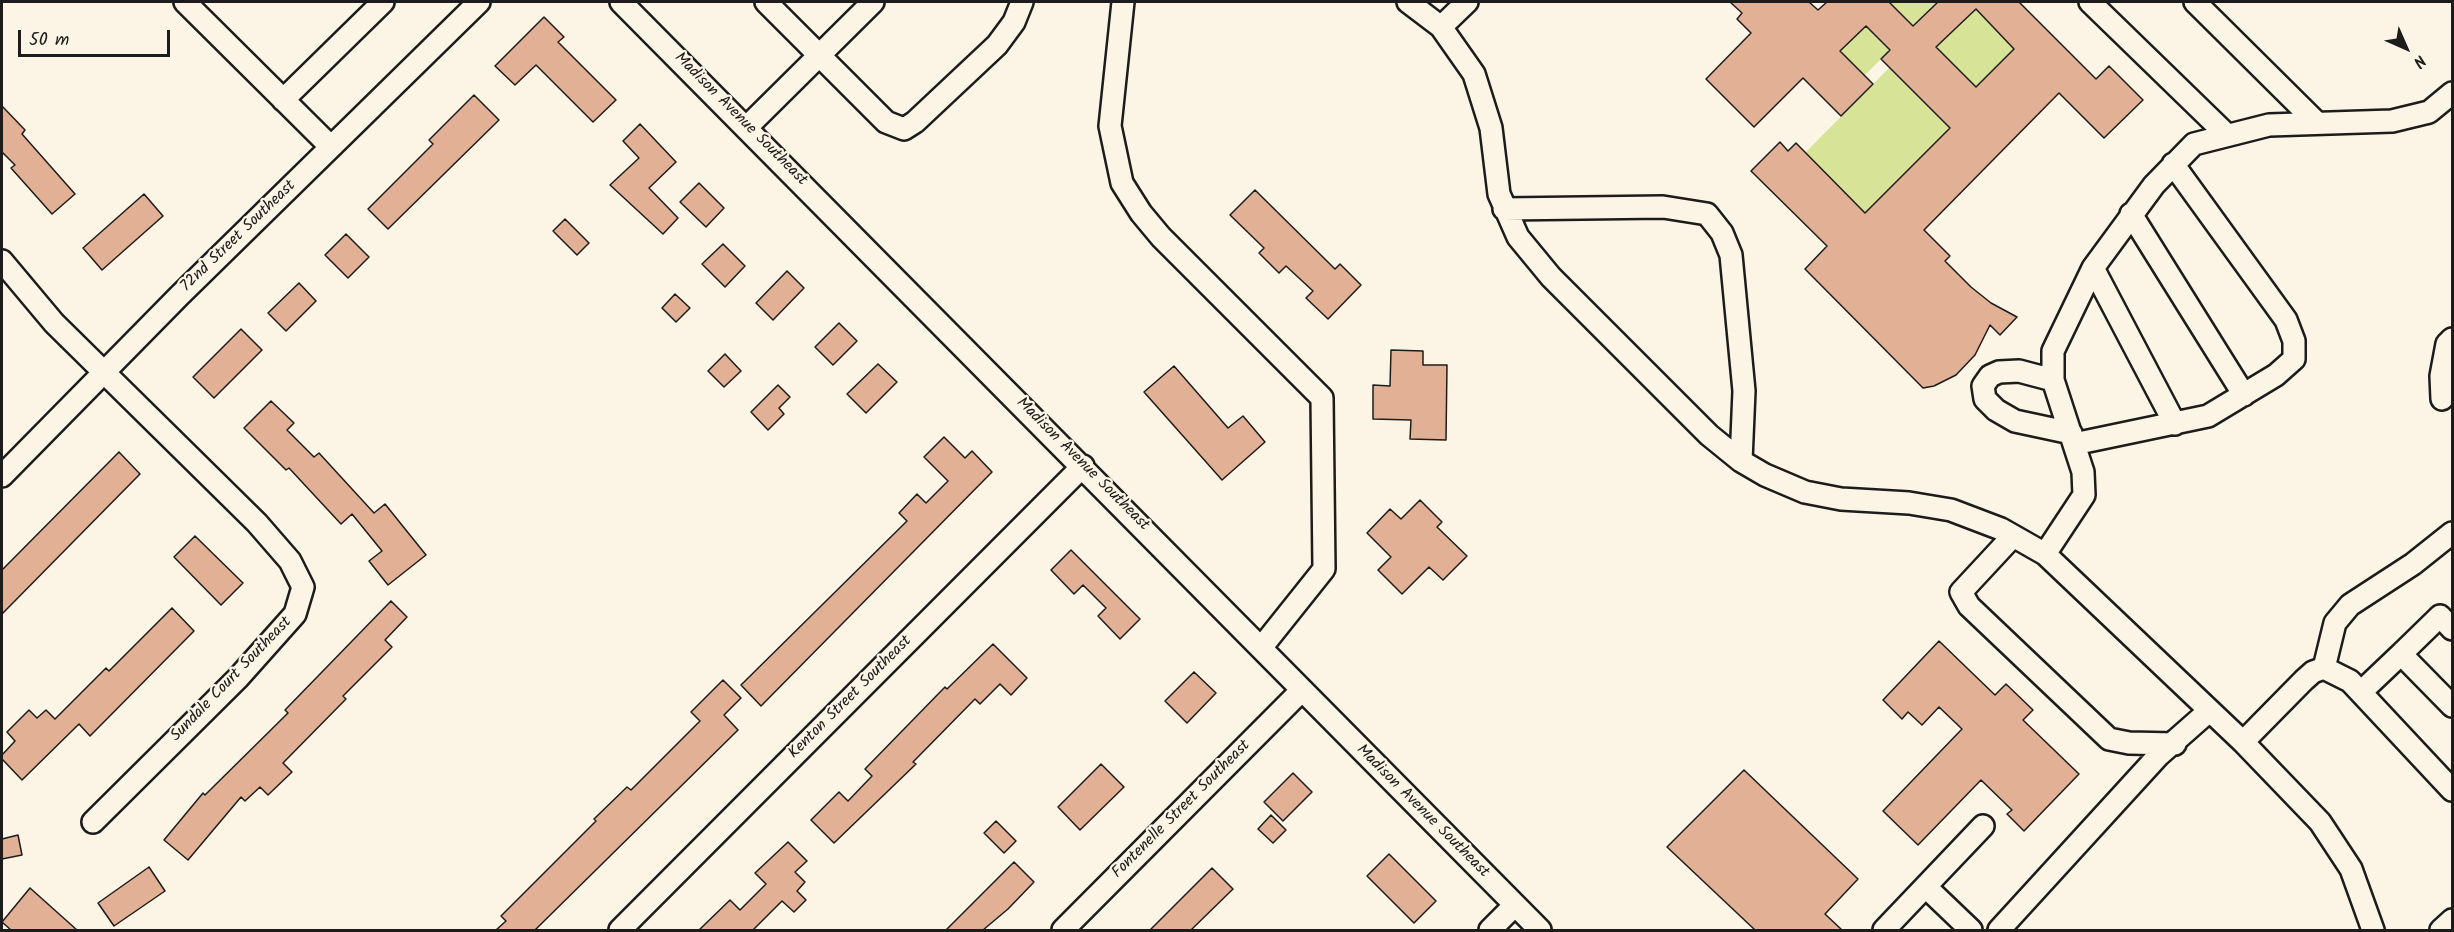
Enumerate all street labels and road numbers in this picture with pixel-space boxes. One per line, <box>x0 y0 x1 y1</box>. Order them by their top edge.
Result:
street label: Madison Avenue Southeast <box>669 49 811 191</box>
street label: 72nd Street Southeast <box>177 177 301 297</box>
street label: Madison Avenue Southeast <box>1011 394 1153 536</box>
street label: Sundale Court Southeast <box>167 614 297 746</box>
street label: Kenton Street Southeast <box>785 632 917 764</box>
street label: Fontenelle Street Southeast <box>1109 737 1255 883</box>
street label: Madison Avenue Southeast <box>1351 741 1493 883</box>

